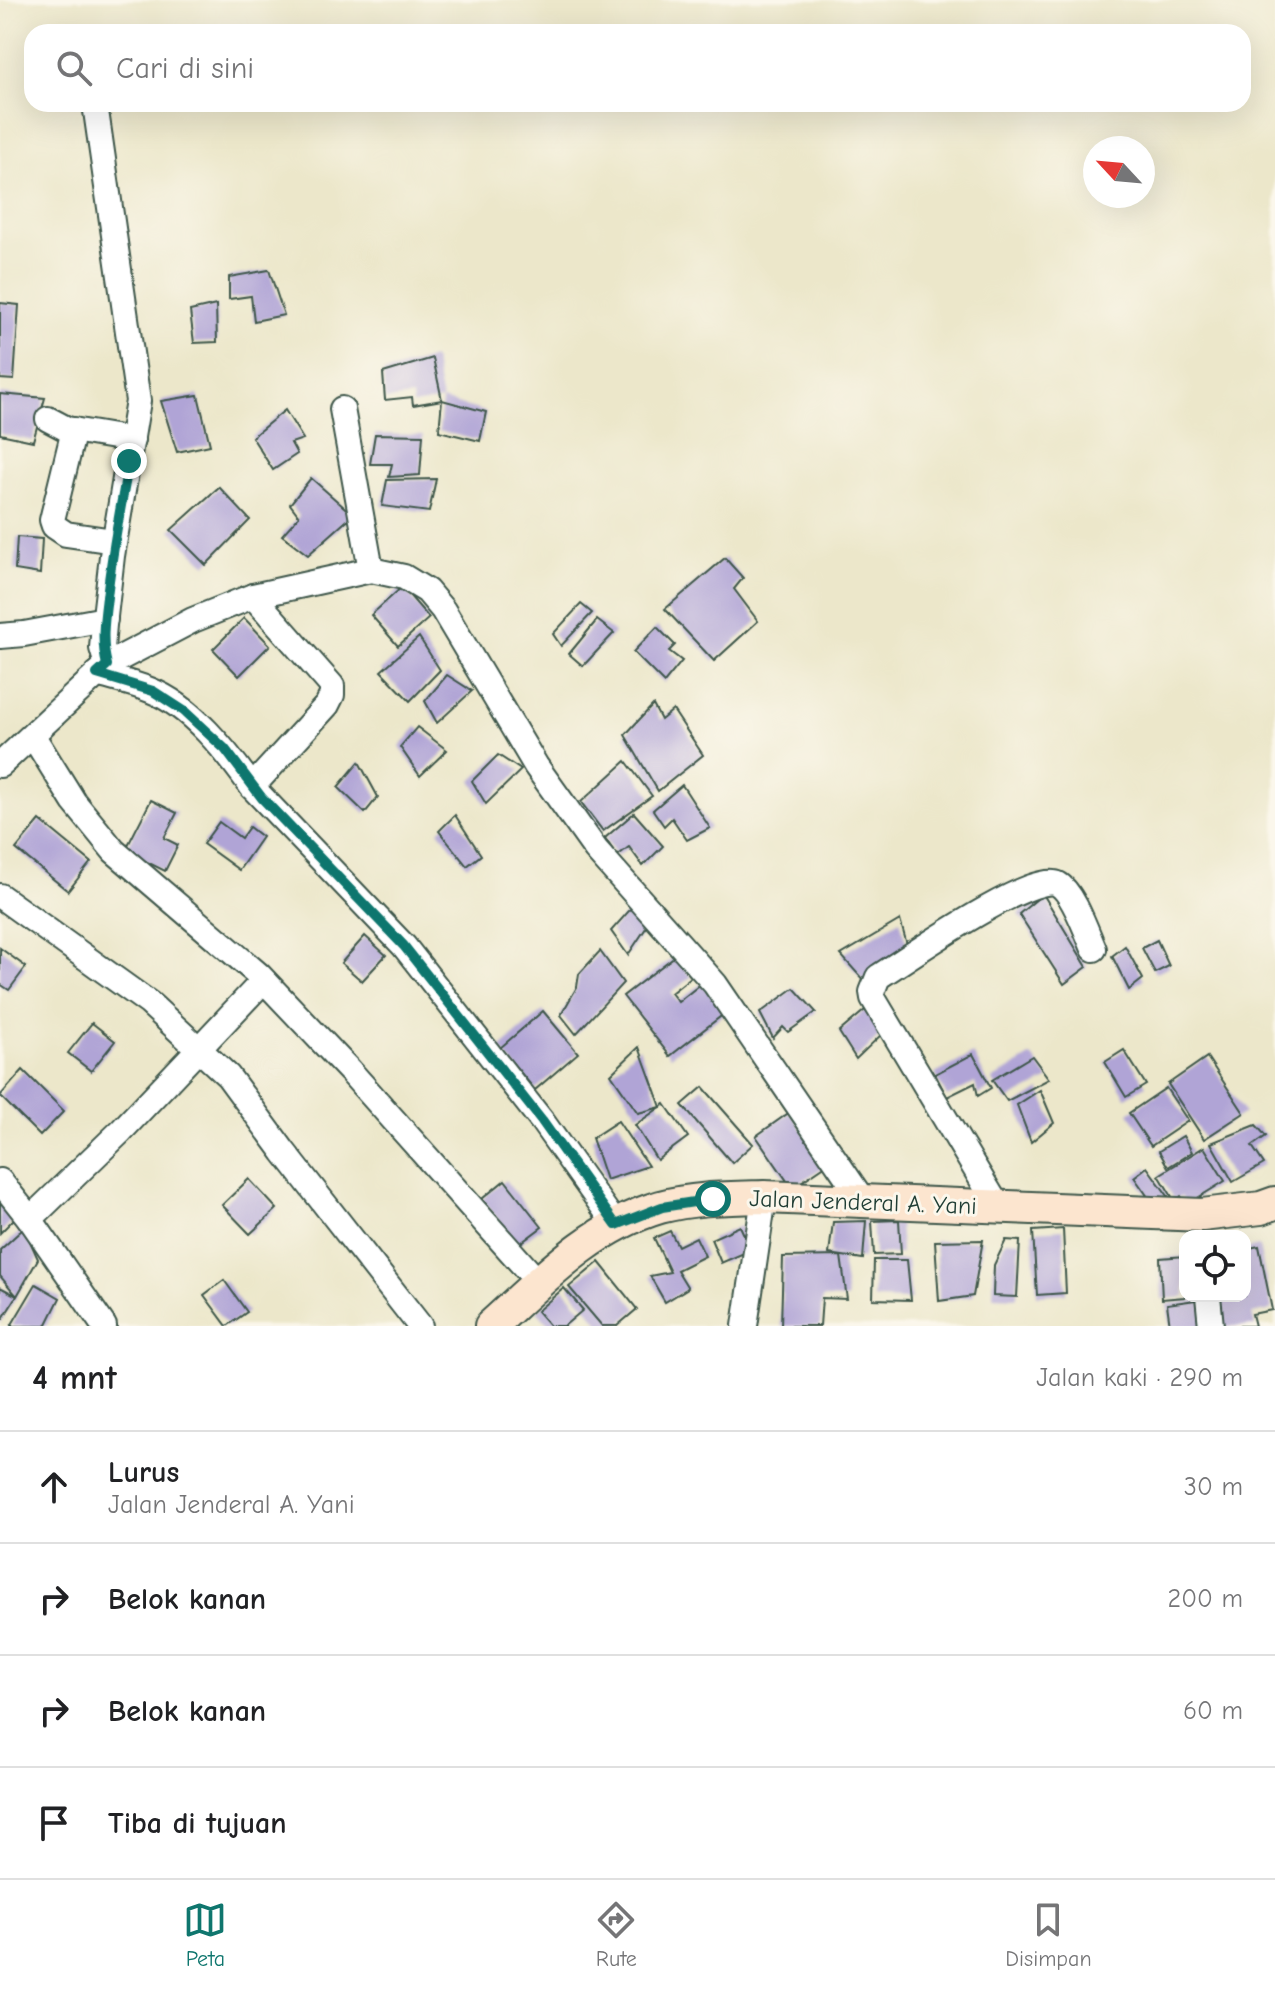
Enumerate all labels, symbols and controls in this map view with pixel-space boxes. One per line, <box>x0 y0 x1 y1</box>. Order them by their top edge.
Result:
search box <box>24 24 1251 112</box>
icon: search <box>52 46 96 90</box>
text: Cari di sini <box>116 51 254 86</box>
north arrow <box>1083 136 1155 208</box>
route end <box>111 443 147 479</box>
route start <box>695 1181 731 1217</box>
street label: Jalan Jenderal A. Yani <box>749 1184 977 1220</box>
map controls <box>1179 1230 1251 1302</box>
button: locate <box>1179 1230 1251 1302</box>
text: 4 mnt <box>32 1358 117 1398</box>
text: Jalan kaki · 290 m <box>1036 1363 1243 1393</box>
text: Lurus <box>108 1455 179 1490</box>
icon: ahead <box>32 1465 76 1509</box>
text: 30 m <box>1184 1472 1243 1502</box>
text: Jalan Jenderal A. Yani <box>108 1490 355 1520</box>
icon: right <box>32 1577 76 1621</box>
text: Belok kanan <box>108 1582 266 1617</box>
text: 200 m <box>1168 1584 1243 1614</box>
icon: right <box>32 1689 76 1733</box>
text: Belok kanan <box>108 1694 266 1729</box>
text: 60 m <box>1183 1696 1243 1726</box>
icon: arrive <box>32 1801 76 1845</box>
text: Tiba di tujuan <box>108 1806 287 1841</box>
tab: Peta <box>183 1898 227 1972</box>
tab: Rute <box>594 1898 638 1972</box>
tab: Disimpan <box>1005 1898 1092 1972</box>

